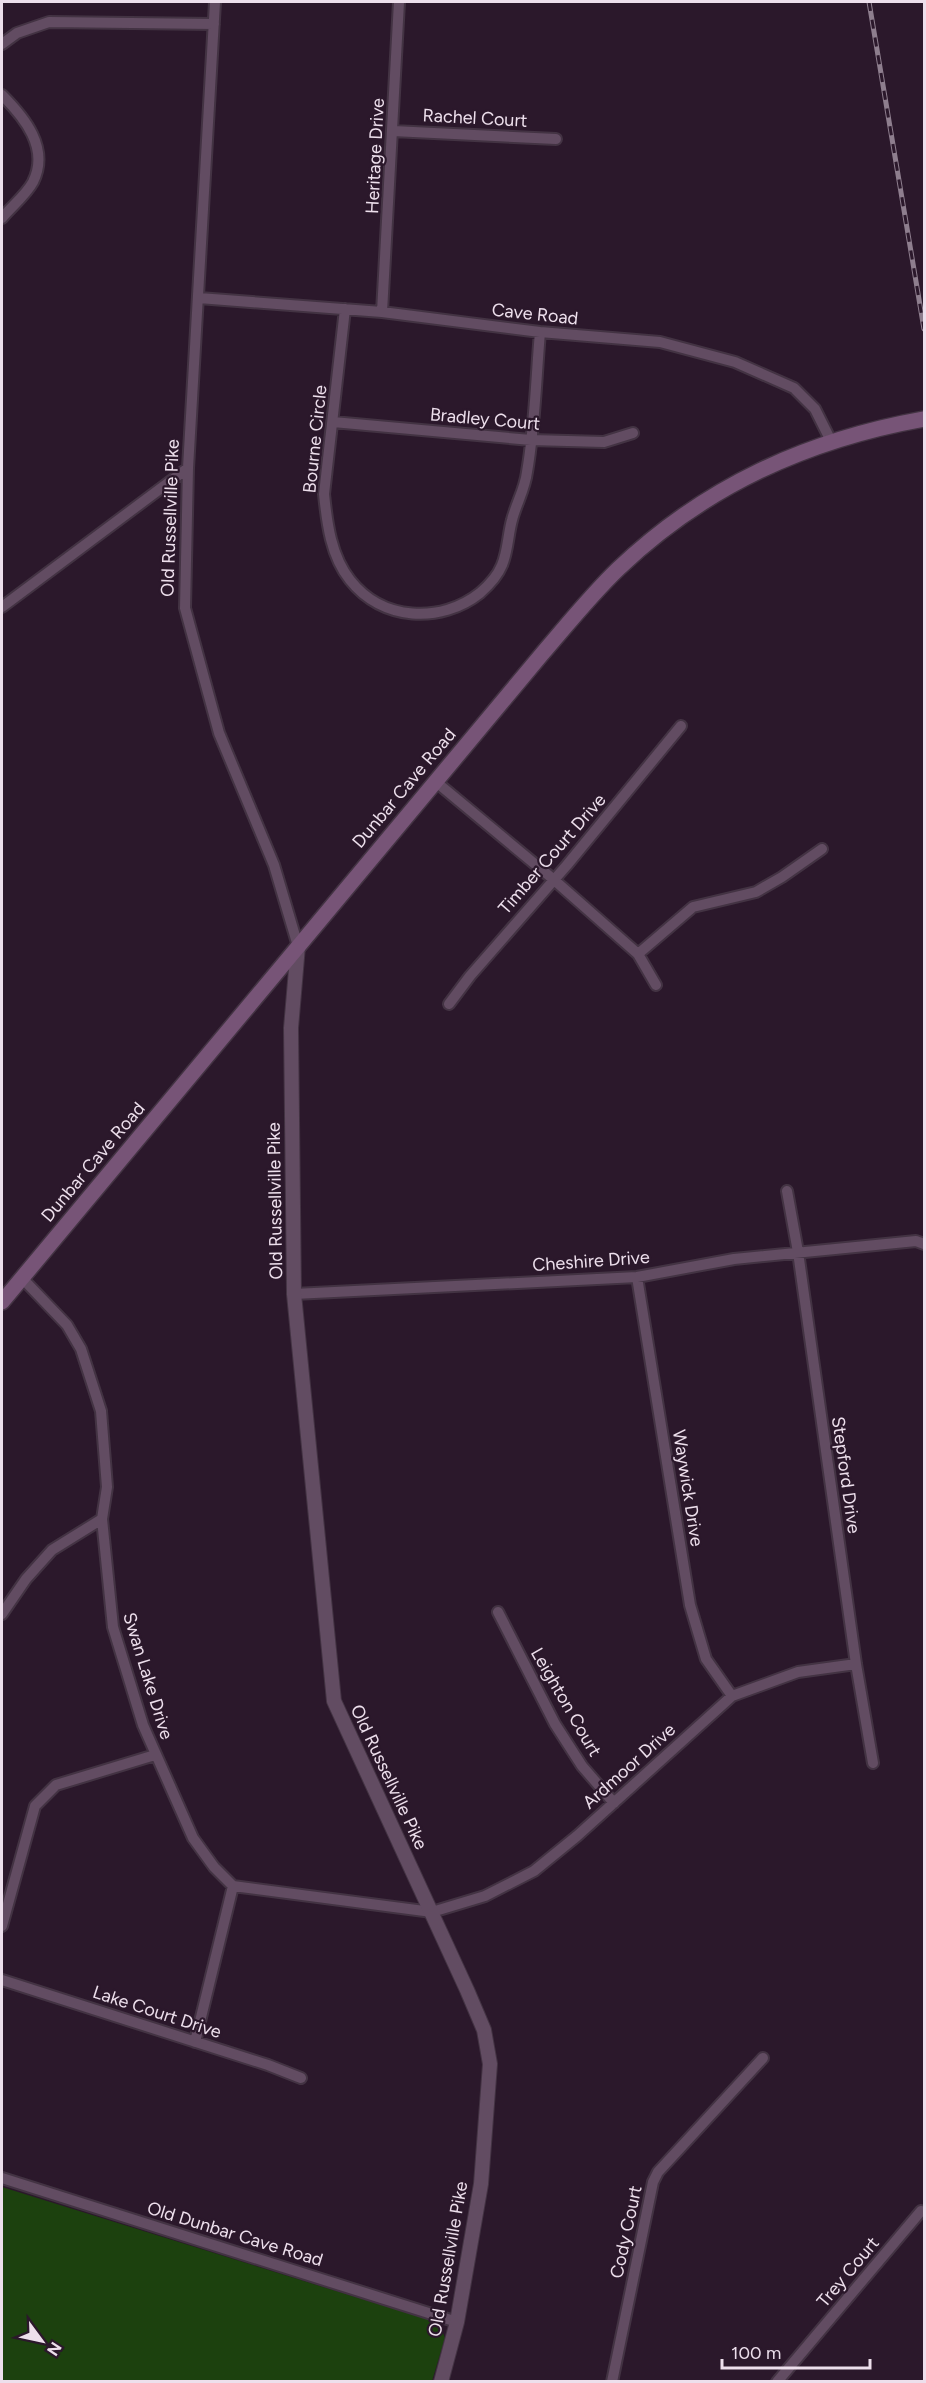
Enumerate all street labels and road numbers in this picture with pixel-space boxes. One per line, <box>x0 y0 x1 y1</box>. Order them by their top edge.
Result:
street label: Heritage Drive <box>361 97 389 215</box>
street label: Rachel Court <box>422 104 528 132</box>
street label: Cave Road <box>491 299 579 329</box>
street label: Bourne Circle <box>298 384 332 494</box>
street label: Bradley Court <box>429 403 541 435</box>
street label: Old Russellville Pike <box>156 439 184 597</box>
street label: Dunbar Cave Road <box>347 724 461 852</box>
street label: Timber Court Drive <box>494 789 611 919</box>
street label: Dunbar Cave Road <box>36 1098 150 1226</box>
street label: Old Russellville Pike <box>263 1122 287 1280</box>
street label: Cheshire Drive <box>532 1246 651 1276</box>
street label: Stepford Drive <box>827 1415 865 1535</box>
street label: Waywick Drive <box>668 1428 708 1548</box>
street label: Swan Lake Drive <box>118 1610 178 1742</box>
street label: Leighton Court <box>526 1644 606 1761</box>
street label: Old Russellville Pike <box>346 1701 432 1853</box>
street label: Ardmoor Drive <box>578 1719 680 1813</box>
street label: Lake Court Drive <box>90 1981 224 2043</box>
street label: Old Russellville Pike <box>423 2179 473 2338</box>
street label: Cody Court <box>605 2183 647 2280</box>
street label: Old Dunbar Cave Road <box>144 2197 326 2271</box>
street label: Trey Court <box>812 2232 884 2312</box>

